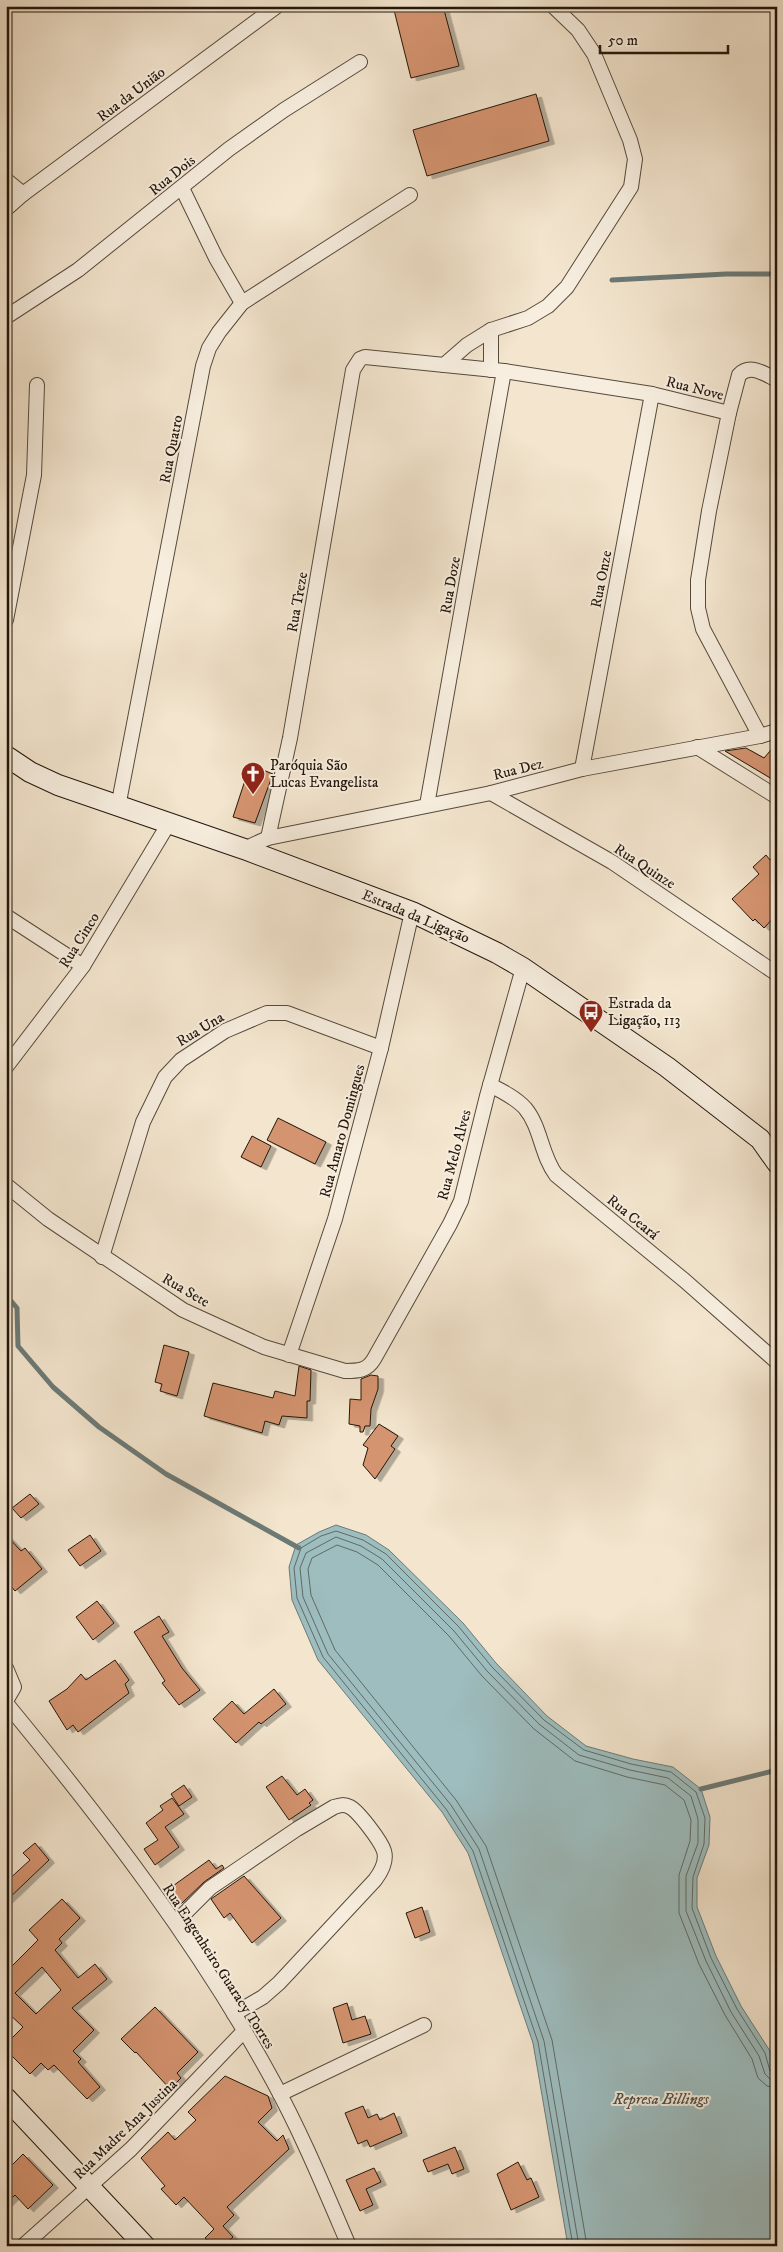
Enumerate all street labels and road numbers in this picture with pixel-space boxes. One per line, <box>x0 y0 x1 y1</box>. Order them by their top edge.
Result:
street label: Rua da União <box>93 63 169 126</box>
street label: Rua Dois <box>145 151 199 200</box>
street label: Rua Nove <box>664 372 726 405</box>
street label: Rua Quatro <box>156 413 187 485</box>
street label: Rua Onze <box>587 549 616 609</box>
street label: Rua Doze <box>436 555 465 615</box>
street label: Rua Treze <box>283 570 312 634</box>
street label: Rua Dez <box>491 754 545 785</box>
street label: Rua Quinze <box>610 839 679 893</box>
street label: Estrada da Ligação <box>359 885 472 948</box>
street label: Rua Cinco <box>55 909 104 972</box>
street label: Rua Una <box>173 1007 228 1051</box>
street label: Rua Amaro Domingues <box>316 1062 369 1200</box>
street label: Rua Melo Alves <box>433 1108 476 1203</box>
street label: Rua Ceará <box>603 1191 663 1244</box>
street label: Rua Sete <box>159 1269 213 1312</box>
street label: Rua Engenheiro Guaracy Torres <box>158 1880 279 2052</box>
street label: Rua Madre Ana Justina <box>69 2074 182 2184</box>

